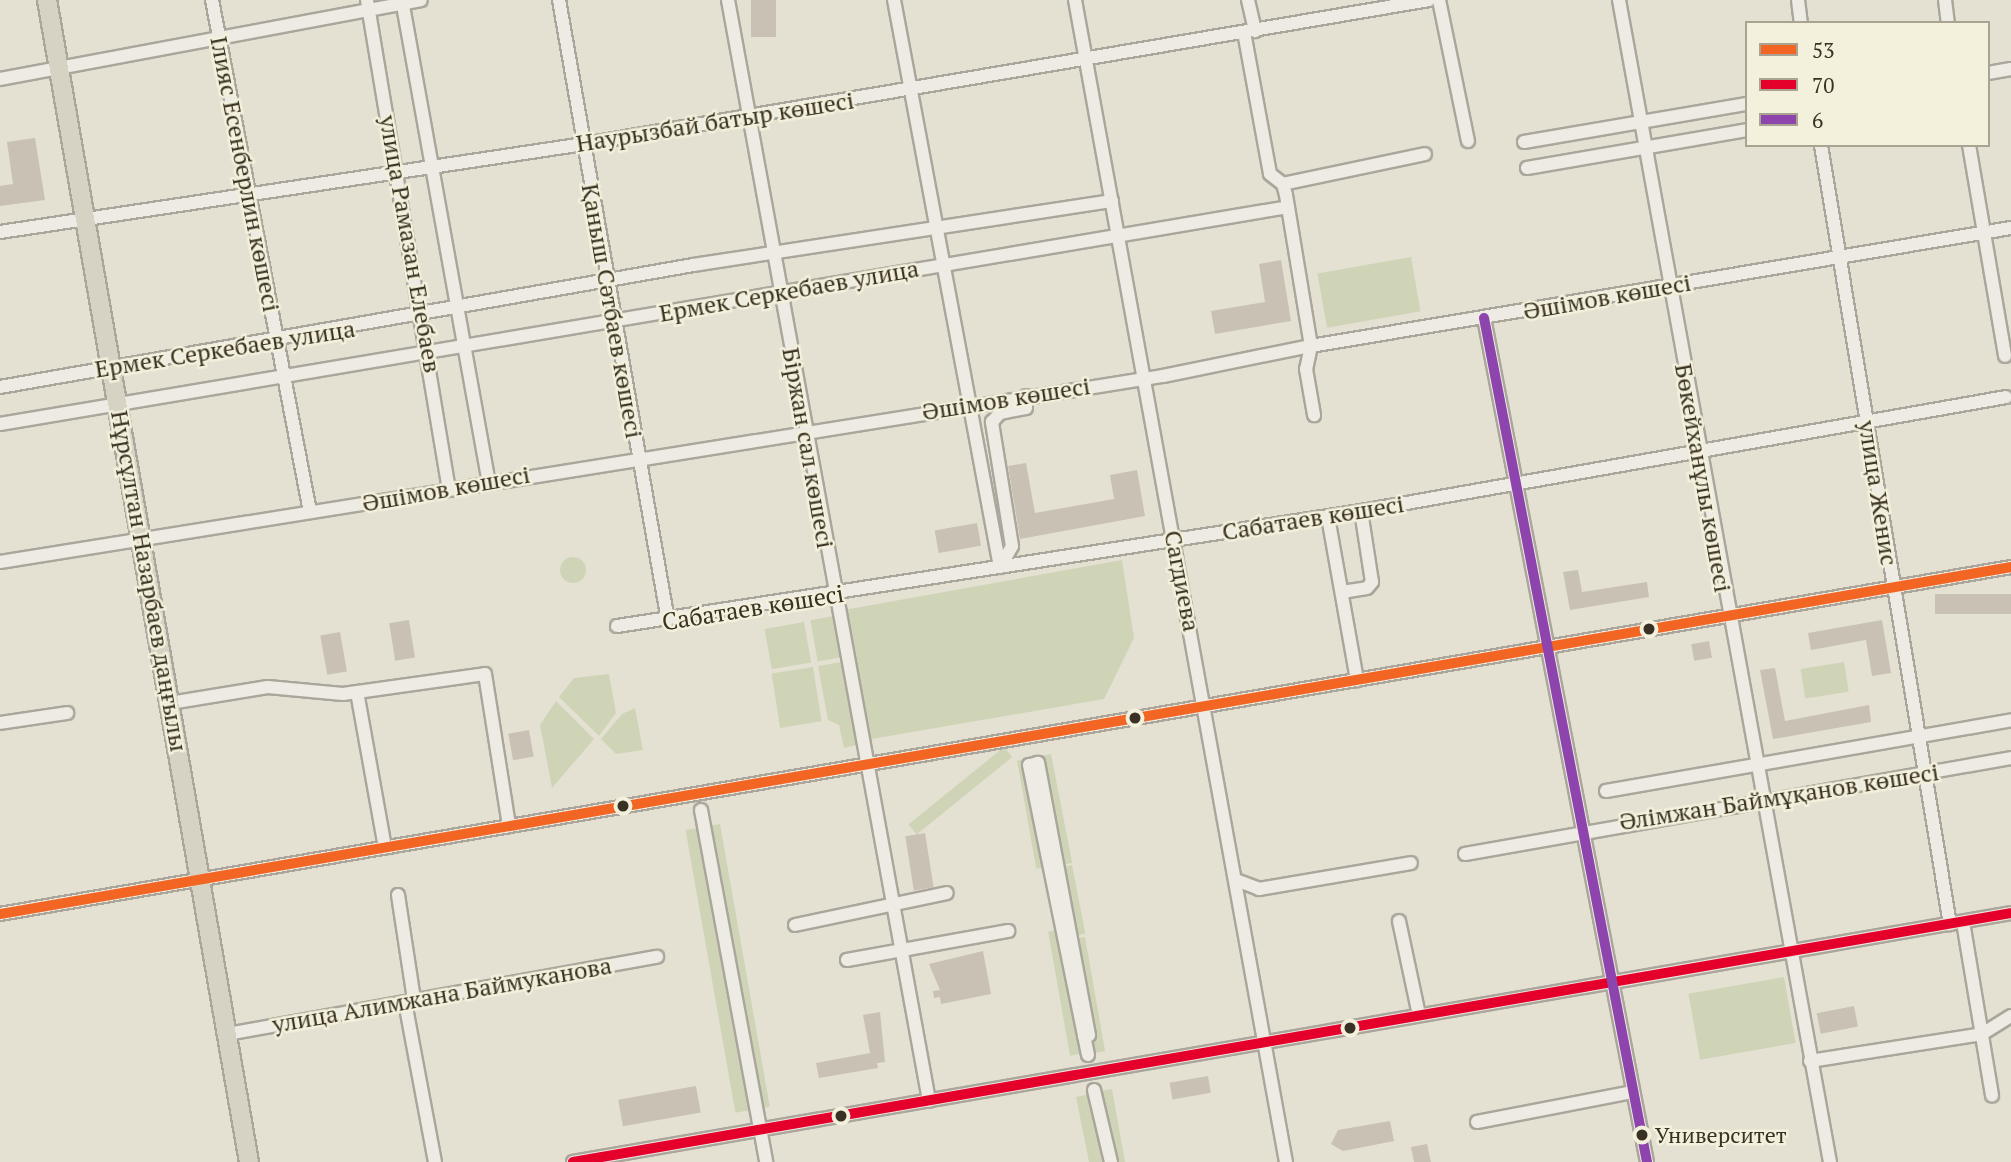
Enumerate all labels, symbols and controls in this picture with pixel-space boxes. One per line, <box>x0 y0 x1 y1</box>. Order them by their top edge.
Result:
legend <box>1745 21 1990 147</box>
street label: Ілияс Есенберлин көшесі <box>204 34 286 314</box>
text: 53 <box>1812 36 1834 64</box>
text: 70 <box>1812 71 1834 99</box>
street label: Наурызбай батыр көшесі <box>574 86 856 158</box>
text: 6 <box>1812 106 1823 134</box>
street label: улица Рамазан Елебаев <box>373 113 447 375</box>
street label: Қаныш Сәтбаев көшесі <box>575 181 649 441</box>
street label: Ермек Серкебаев улица <box>657 254 921 328</box>
street label: Әшімов көшесі <box>1521 268 1693 326</box>
street label: Ермек Серкебаев улица <box>93 314 357 384</box>
street label: Біржан сал көшесі <box>776 345 840 551</box>
street label: Бөкейханұлы көшесі <box>1669 361 1737 595</box>
street label: Әшімов көшесі <box>920 371 1092 427</box>
street label: Нұрсұлтан Назарбаев даңғылы <box>105 408 193 754</box>
street label: улица Женис <box>1852 418 1904 568</box>
street label: Әшімов көшесі <box>360 460 532 518</box>
street label: Сабатаев көшесі <box>1220 489 1406 547</box>
street label: Сагдиева <box>1158 528 1206 634</box>
street label: Сабатаев көшесі <box>660 579 846 637</box>
unlabelled marker <box>1642 622 1656 636</box>
unlabelled marker <box>1128 711 1142 725</box>
street label: Әлімжан Баймұқанов көшесі <box>1617 757 1941 837</box>
unlabelled marker <box>616 799 630 813</box>
street label: улица Алимжана Баймуканова <box>270 951 614 1039</box>
unlabelled marker <box>1343 1021 1357 1035</box>
unlabelled marker <box>834 1109 848 1123</box>
place label: Университет <box>1655 1122 1787 1148</box>
marker: Университет <box>1635 1128 1649 1142</box>

